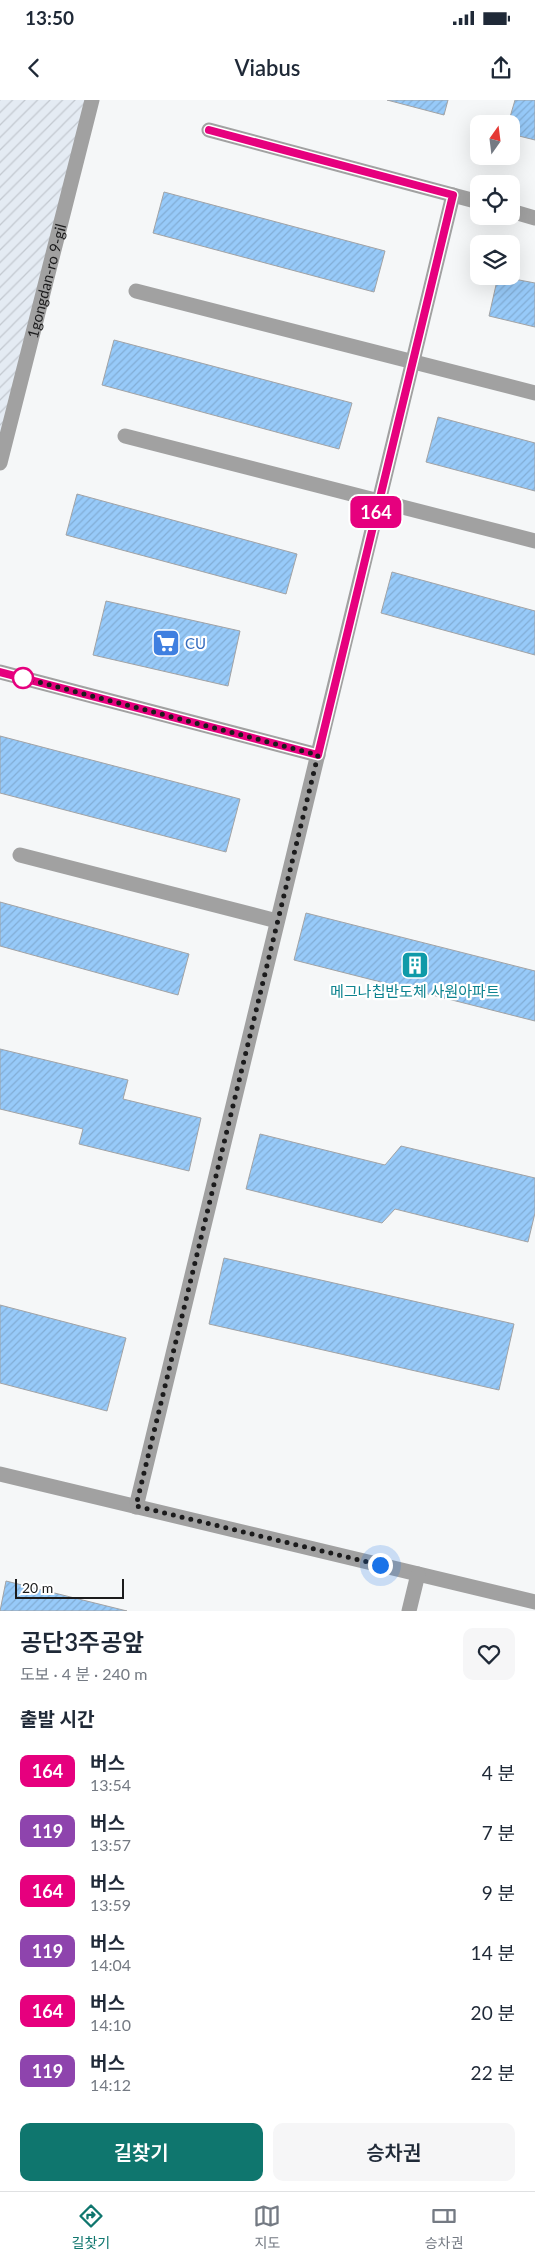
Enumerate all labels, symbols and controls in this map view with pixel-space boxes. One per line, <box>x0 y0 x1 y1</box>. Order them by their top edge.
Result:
text: 13:50 <box>25 6 74 29</box>
icon: back <box>20 54 48 82</box>
text: Viabus <box>235 54 300 81</box>
icon: share <box>487 54 515 82</box>
north arrow <box>470 115 520 165</box>
map controls <box>470 115 520 285</box>
button: locate <box>470 175 520 225</box>
street label: 1gongdan-ro 9-gil <box>23 222 69 340</box>
button: layers <box>470 235 520 285</box>
line badge: 164 <box>347 496 405 528</box>
text: 164 <box>360 501 392 523</box>
supermarket icon: CU <box>151 628 181 658</box>
place label: CU <box>185 634 206 652</box>
unlabelled marker <box>12 667 34 689</box>
building icon: 메그나칩반도체 사원아파트 <box>400 950 430 980</box>
place label: 메그나칩반도체 사원아파트 <box>330 982 500 1000</box>
your location <box>368 1553 393 1578</box>
scale bar <box>15 1576 124 1599</box>
text: 20 m <box>22 1579 53 1596</box>
text: 공단3주공앞 <box>20 1627 144 1656</box>
button: heart <box>463 1628 515 1680</box>
text: 도보 · 4 분 · 240 m <box>20 1664 147 1683</box>
text: 출발 시간 <box>20 1707 95 1730</box>
text: 버스 <box>90 1751 125 1774</box>
text: 164 <box>32 1760 63 1782</box>
text: 4 분 <box>482 1761 515 1784</box>
text: 13:54 <box>90 1775 131 1794</box>
text: 버스 <box>90 1811 125 1834</box>
text: 119 <box>32 1820 63 1842</box>
text: 7 분 <box>482 1821 515 1844</box>
text: 13:57 <box>90 1835 131 1854</box>
text: 버스 <box>90 1871 125 1894</box>
text: 164 <box>32 1880 63 1902</box>
text: 9 분 <box>482 1881 515 1904</box>
text: 13:59 <box>90 1895 131 1914</box>
text: 버스 <box>90 1931 125 1954</box>
text: 119 <box>32 1940 63 1962</box>
text: 14 분 <box>471 1941 515 1964</box>
text: 14:04 <box>90 1955 131 1974</box>
text: 버스 <box>90 1991 125 2014</box>
text: 164 <box>32 2000 63 2022</box>
text: 20 분 <box>471 2001 515 2024</box>
text: 14:10 <box>90 2015 131 2034</box>
text: 버스 <box>90 2051 125 2074</box>
text: 119 <box>32 2060 63 2082</box>
text: 22 분 <box>471 2061 515 2084</box>
text: 14:12 <box>90 2075 131 2094</box>
button: 길찾기 <box>20 2123 263 2181</box>
button: 승차권 <box>273 2123 515 2181</box>
tab: 길찾기 <box>72 2202 110 2252</box>
tab: 지도 <box>253 2202 281 2252</box>
tab: 승차권 <box>425 2202 463 2252</box>

